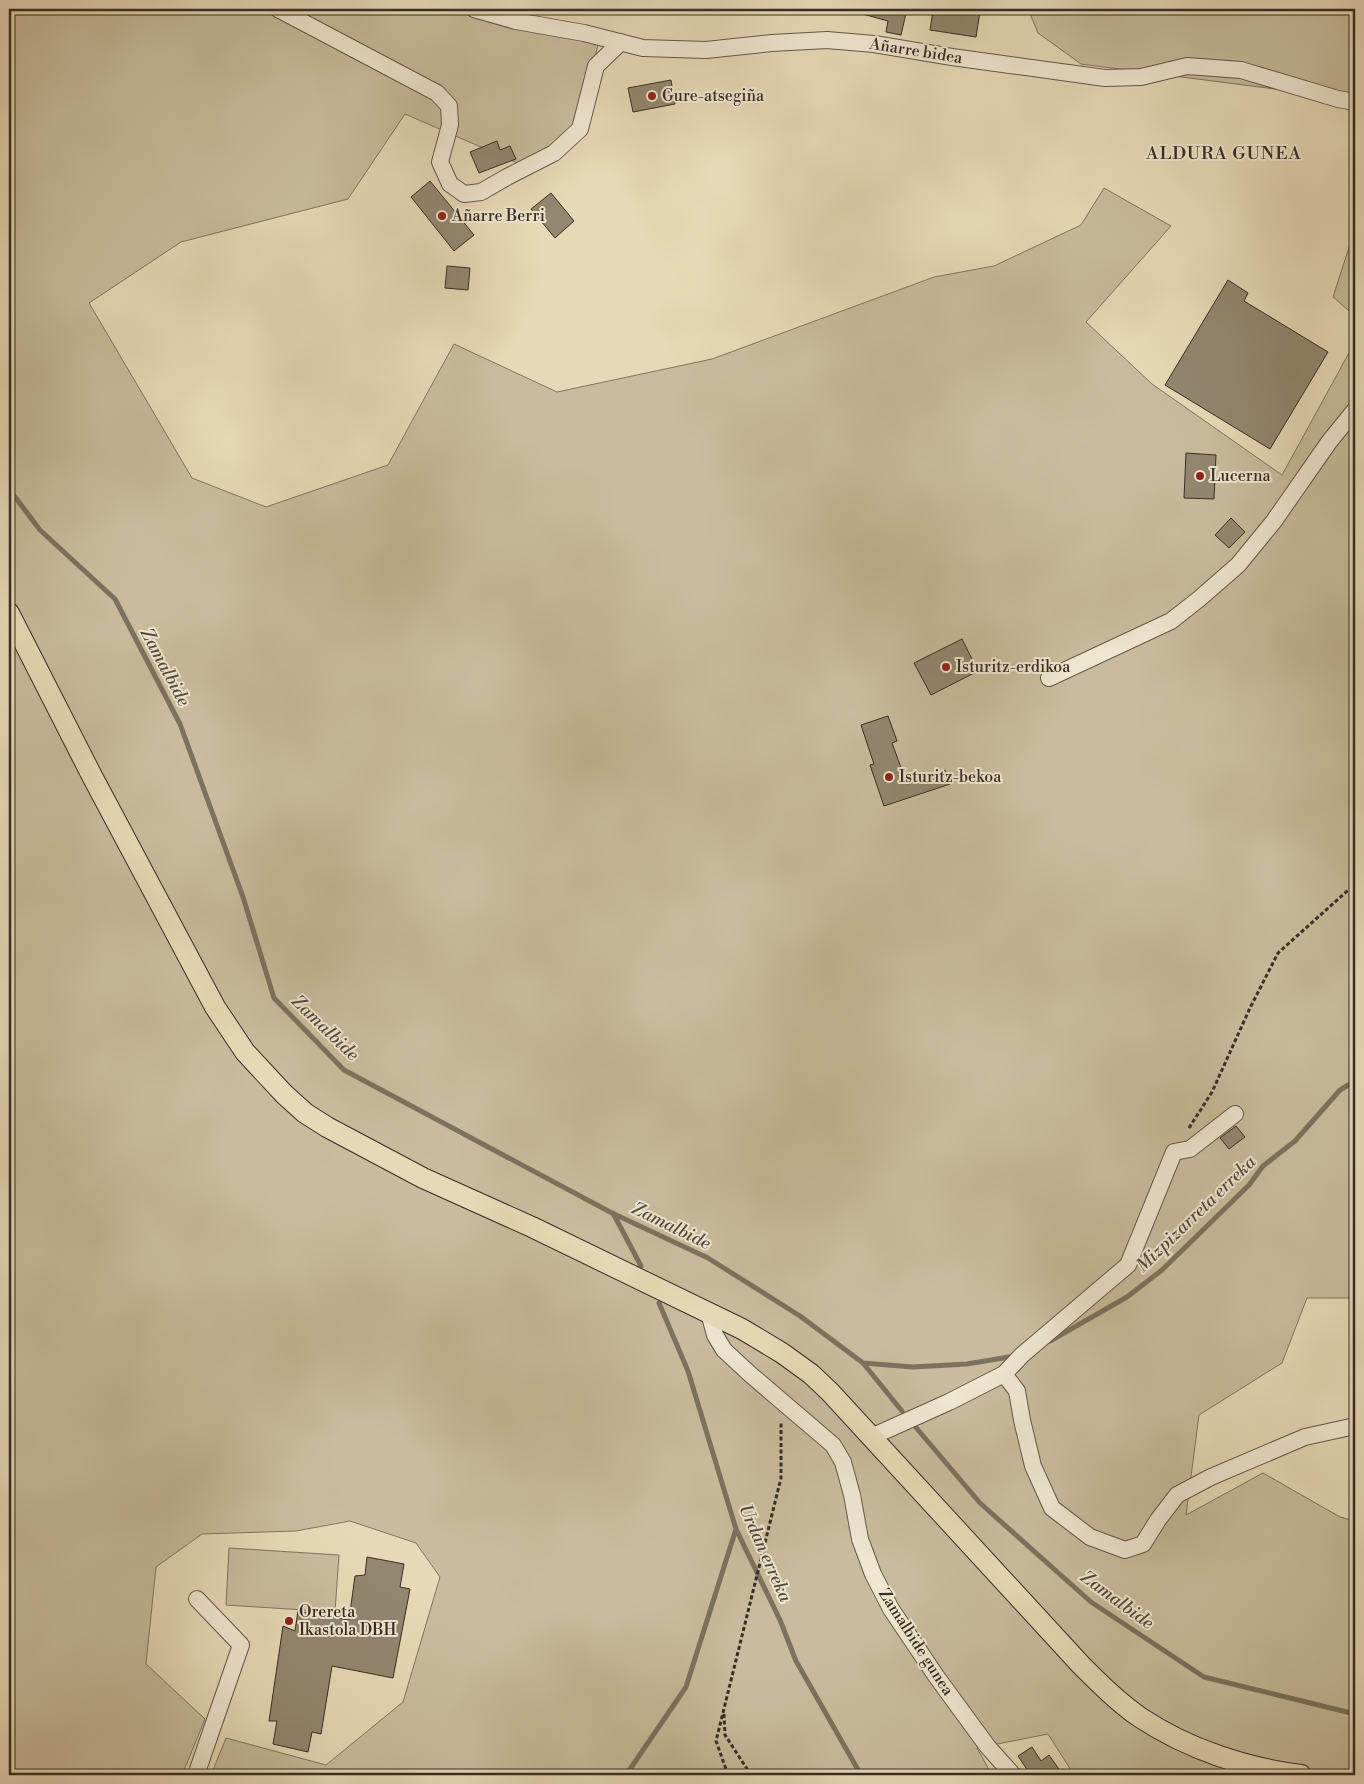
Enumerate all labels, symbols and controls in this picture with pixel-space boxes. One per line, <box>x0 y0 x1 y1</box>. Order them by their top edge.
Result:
street label: Añarre bidea <box>867 34 965 68</box>
place label: Gure-atsegiña <box>662 86 765 106</box>
marker: Gure-atsegiña <box>646 90 658 102</box>
district label: ALDURA GUNEA <box>1145 142 1302 165</box>
place label: Añarre Berri <box>451 206 545 226</box>
marker: Añarre Berri <box>436 210 448 222</box>
place label: Lucerna <box>1210 466 1272 486</box>
marker: Lucerna <box>1194 470 1206 482</box>
water label: Zamalbide <box>135 624 195 711</box>
place label: Isturitz-erdikoa <box>956 657 1071 677</box>
marker: Isturitz-erdikoa <box>940 661 952 673</box>
place label: Isturitz-bekoa <box>899 767 1002 787</box>
marker: Isturitz-bekoa <box>883 771 895 783</box>
water label: Zamalbide <box>286 990 364 1066</box>
water label: Mizpizarreta erreka <box>1131 1150 1262 1277</box>
water label: Zamalbide <box>628 1197 715 1255</box>
water label: Urdan erreka <box>733 1501 797 1606</box>
water label: Zamalbide <box>1076 1566 1159 1635</box>
street label: Zamalbide gunea <box>874 1585 958 1700</box>
place label: Orereta Ikastola DBH <box>299 1602 396 1640</box>
marker: Orereta Ikastola DBH <box>283 1615 295 1627</box>

